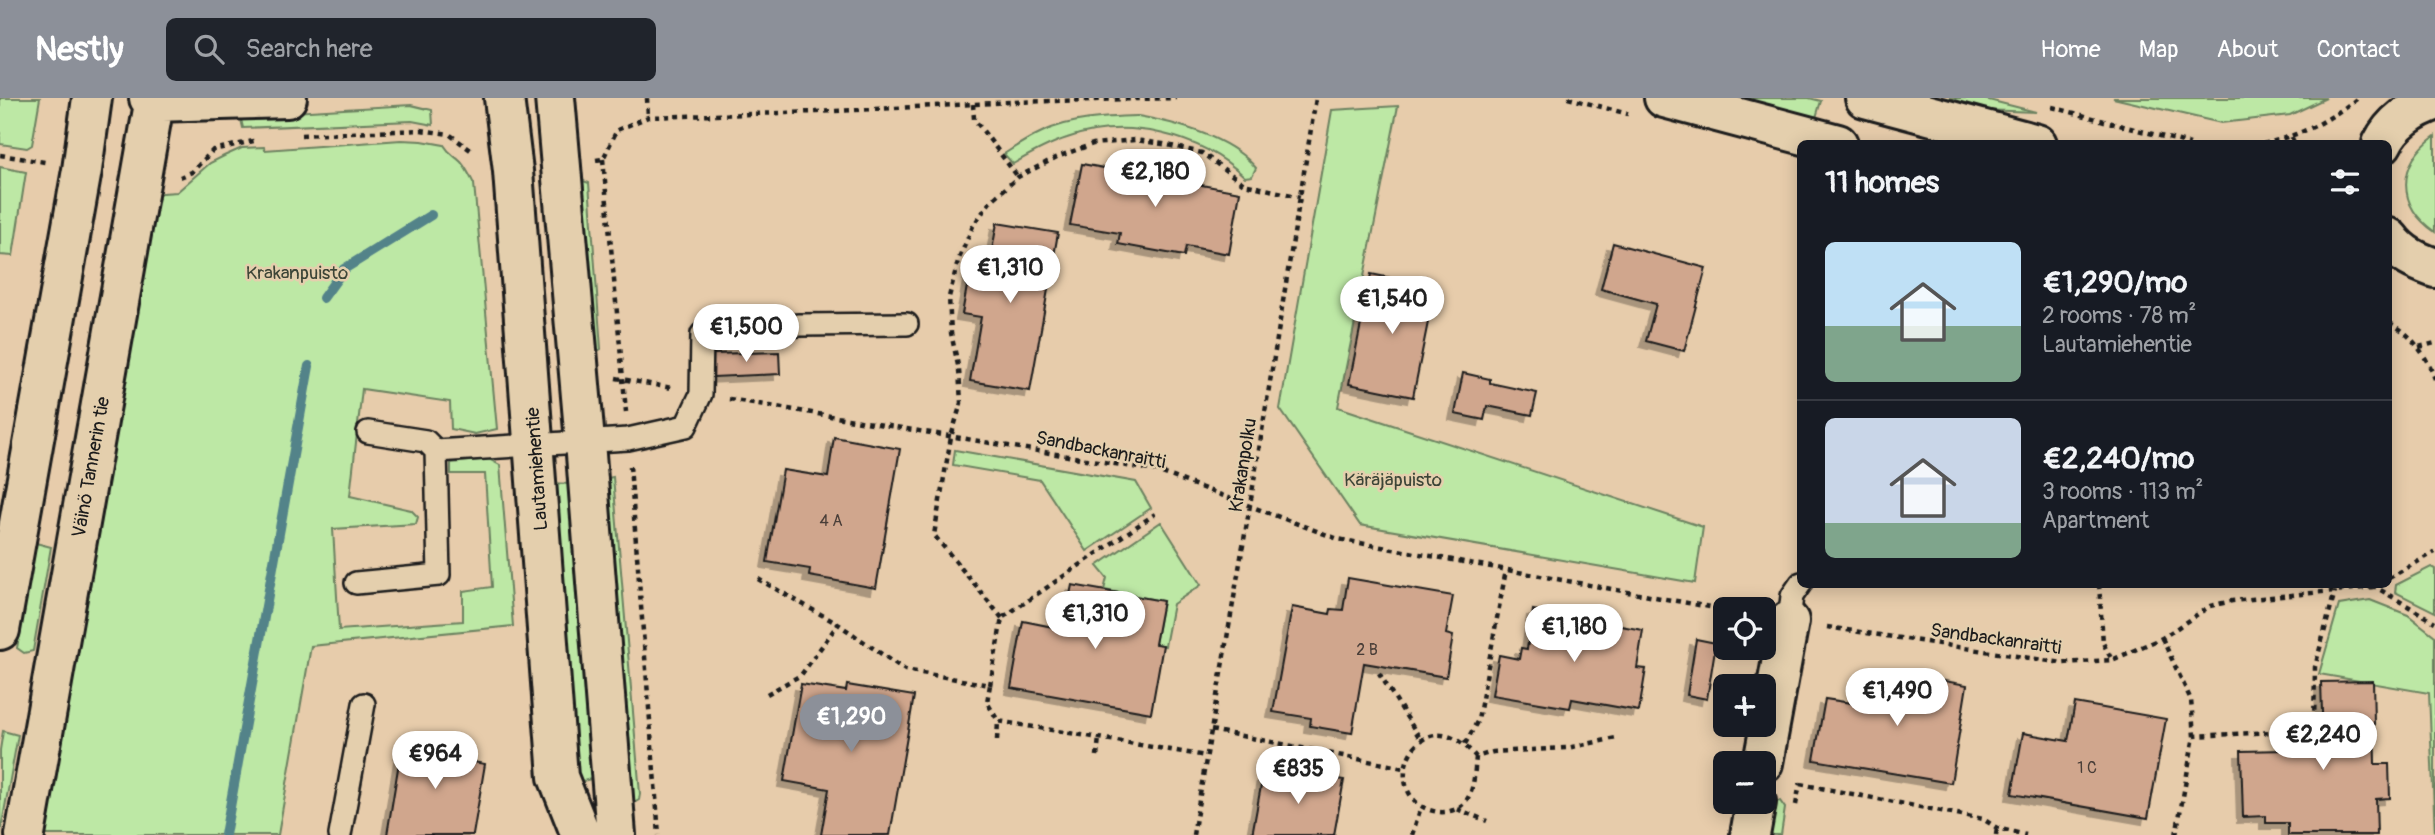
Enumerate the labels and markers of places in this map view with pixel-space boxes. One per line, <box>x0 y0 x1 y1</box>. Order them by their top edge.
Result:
pin: €2,180 <box>1098 150 1212 209</box>
pin: €1,310 <box>953 246 1067 305</box>
pin: €1,540 <box>1335 276 1449 336</box>
pin: €1,500 <box>689 304 803 364</box>
pin: €1,310 <box>1038 592 1152 651</box>
pin: €1,180 <box>1517 604 1631 664</box>
pin: €1,490 <box>1840 668 1954 728</box>
pin: €1,290 <box>794 694 908 754</box>
pin: €2,240 <box>2266 712 2380 772</box>
pin: €964 <box>394 732 476 791</box>
pin: €835 <box>1257 746 1339 806</box>

